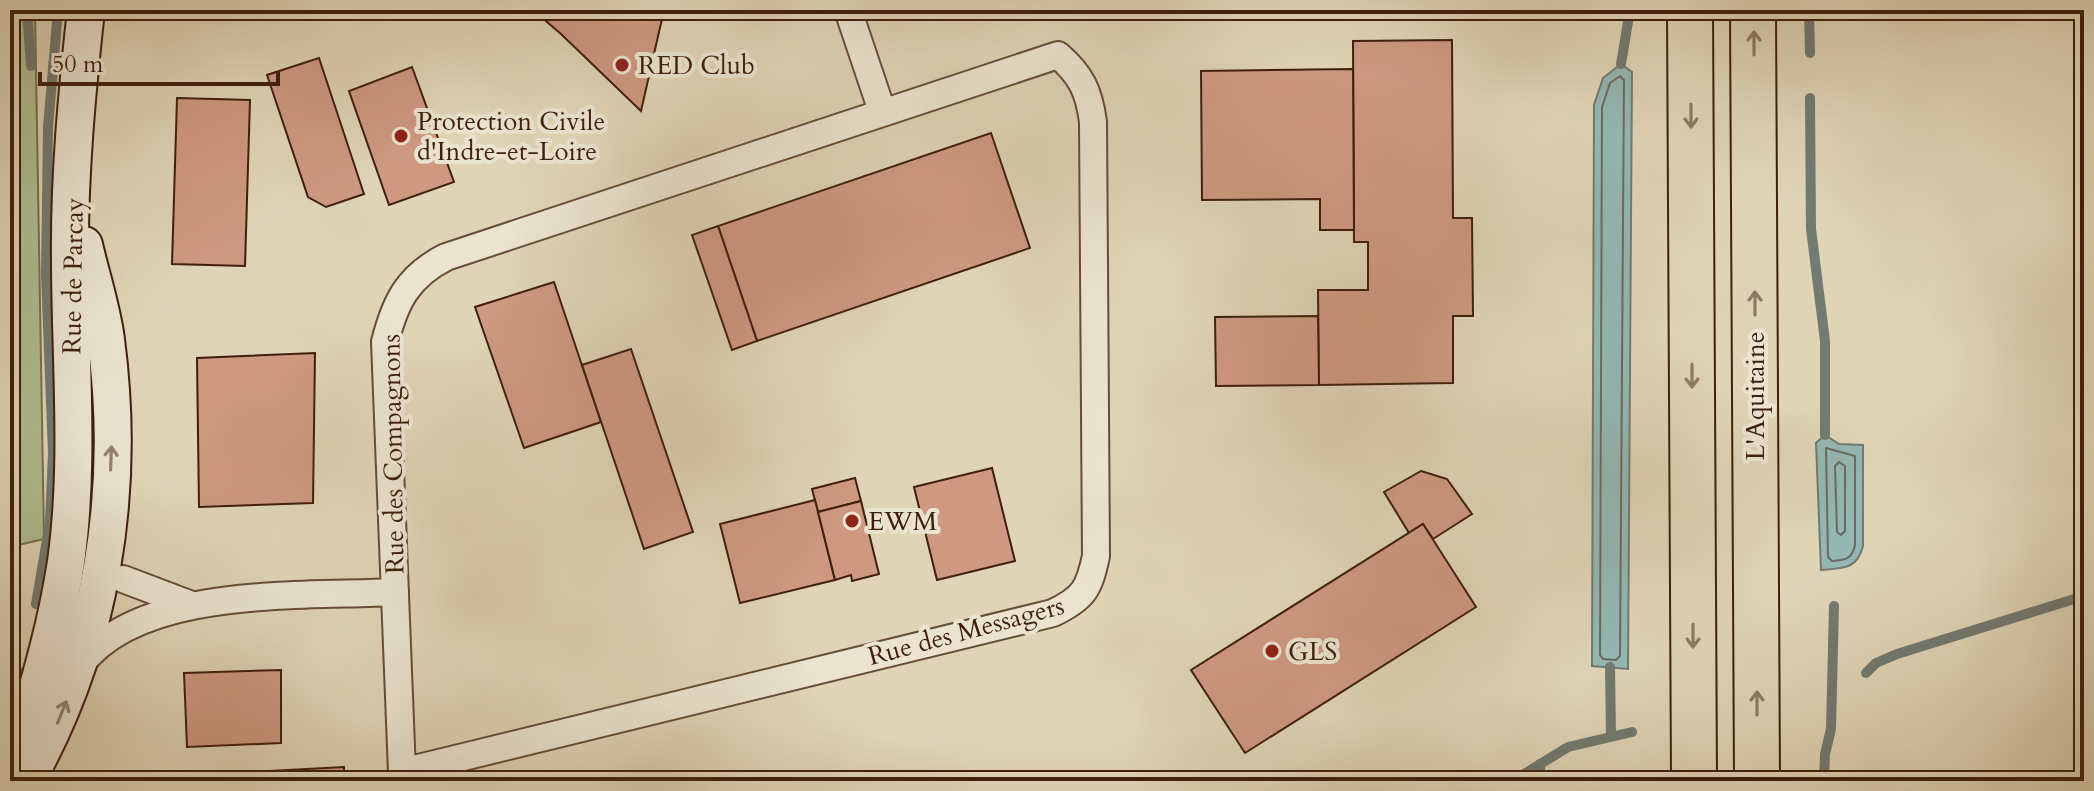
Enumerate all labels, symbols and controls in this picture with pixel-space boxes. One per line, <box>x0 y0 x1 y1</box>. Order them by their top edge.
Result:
one-way arrow <box>1746 30 1761 57</box>
scale bar <box>40 36 278 86</box>
text: 50 m <box>52 48 104 81</box>
place label: RED Club <box>638 48 755 83</box>
marker: RED Club <box>613 56 631 74</box>
one-way arrow <box>1683 102 1699 129</box>
place label: Protection Civile d'Indre-et-Loire <box>417 104 605 169</box>
marker: Protection Civile d'Indre-et-Loire <box>392 127 410 145</box>
street label: Rue de Parcay <box>54 197 92 355</box>
one-way arrow <box>1747 290 1763 317</box>
street label: L'Aquitaine <box>1738 332 1773 460</box>
street label: Rue des Compagnons <box>373 334 413 574</box>
one-way arrow <box>1684 362 1700 389</box>
one-way arrow <box>103 445 118 472</box>
place label: EWM <box>868 504 937 539</box>
marker: EWM <box>843 512 861 530</box>
street label: Rue des Messagers <box>864 588 1068 674</box>
one-way arrow <box>1685 622 1701 649</box>
place label: GLS <box>1288 634 1337 669</box>
marker: GLS <box>1263 642 1281 660</box>
one-way arrow <box>1749 690 1765 717</box>
one-way arrow <box>55 700 70 725</box>

